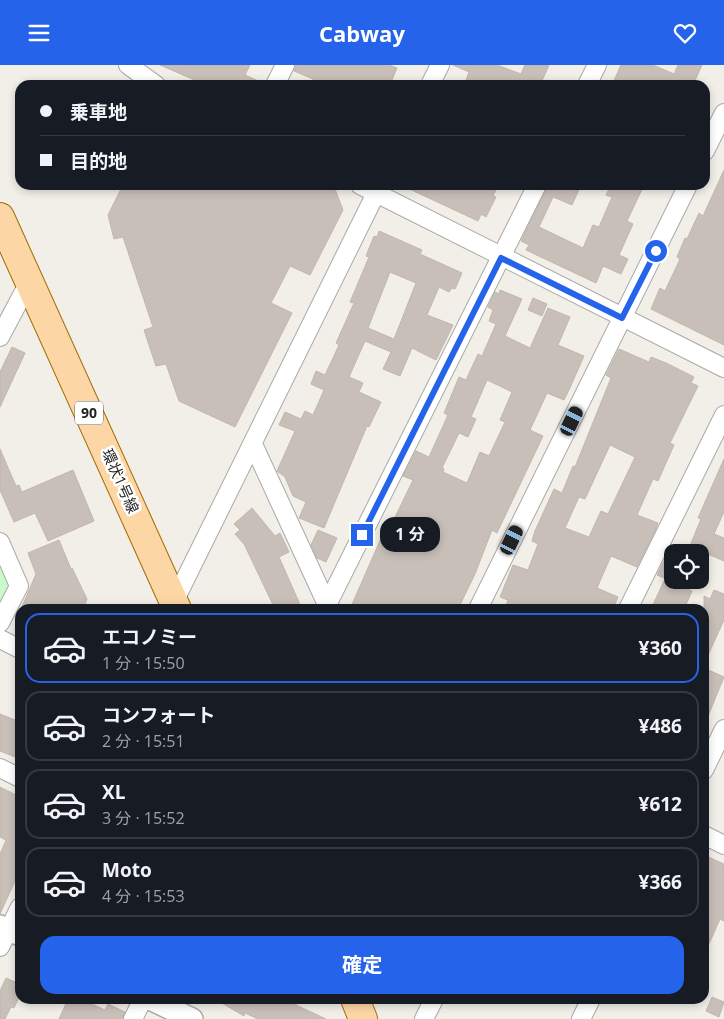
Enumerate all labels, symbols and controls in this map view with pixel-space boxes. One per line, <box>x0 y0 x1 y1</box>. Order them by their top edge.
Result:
text: Cabway <box>319 18 405 48</box>
icon: menu <box>25 19 53 47</box>
icon: heart <box>671 19 699 47</box>
text: 乗車地 <box>70 99 127 125</box>
text: 目的地 <box>70 148 127 174</box>
route start <box>645 240 667 262</box>
road number: 90 <box>75 401 103 424</box>
car <box>558 404 585 438</box>
street label: 環状1号線 <box>98 445 144 516</box>
callout: 1 分 <box>380 517 440 553</box>
text: 1 分 <box>395 523 425 545</box>
car <box>498 523 525 557</box>
route end <box>351 524 373 546</box>
map controls <box>664 544 709 589</box>
button: locate <box>664 544 709 589</box>
text: エコノミー <box>102 624 197 650</box>
icon: car <box>42 626 87 671</box>
text: ¥360 <box>639 635 682 661</box>
text: 1 分 · 15:50 <box>102 652 185 674</box>
text: コンフォート <box>102 702 215 728</box>
icon: car <box>42 704 87 749</box>
text: ¥486 <box>639 713 682 739</box>
text: 2 分 · 15:51 <box>102 730 185 752</box>
text: XL <box>102 779 125 805</box>
icon: car <box>42 782 87 827</box>
text: ¥612 <box>639 791 682 817</box>
text: 3 分 · 15:52 <box>102 807 185 829</box>
text: Moto <box>102 857 152 883</box>
icon: car <box>42 860 87 905</box>
text: ¥366 <box>639 869 682 895</box>
text: 4 分 · 15:53 <box>102 885 185 907</box>
button: 確定 <box>40 936 684 994</box>

